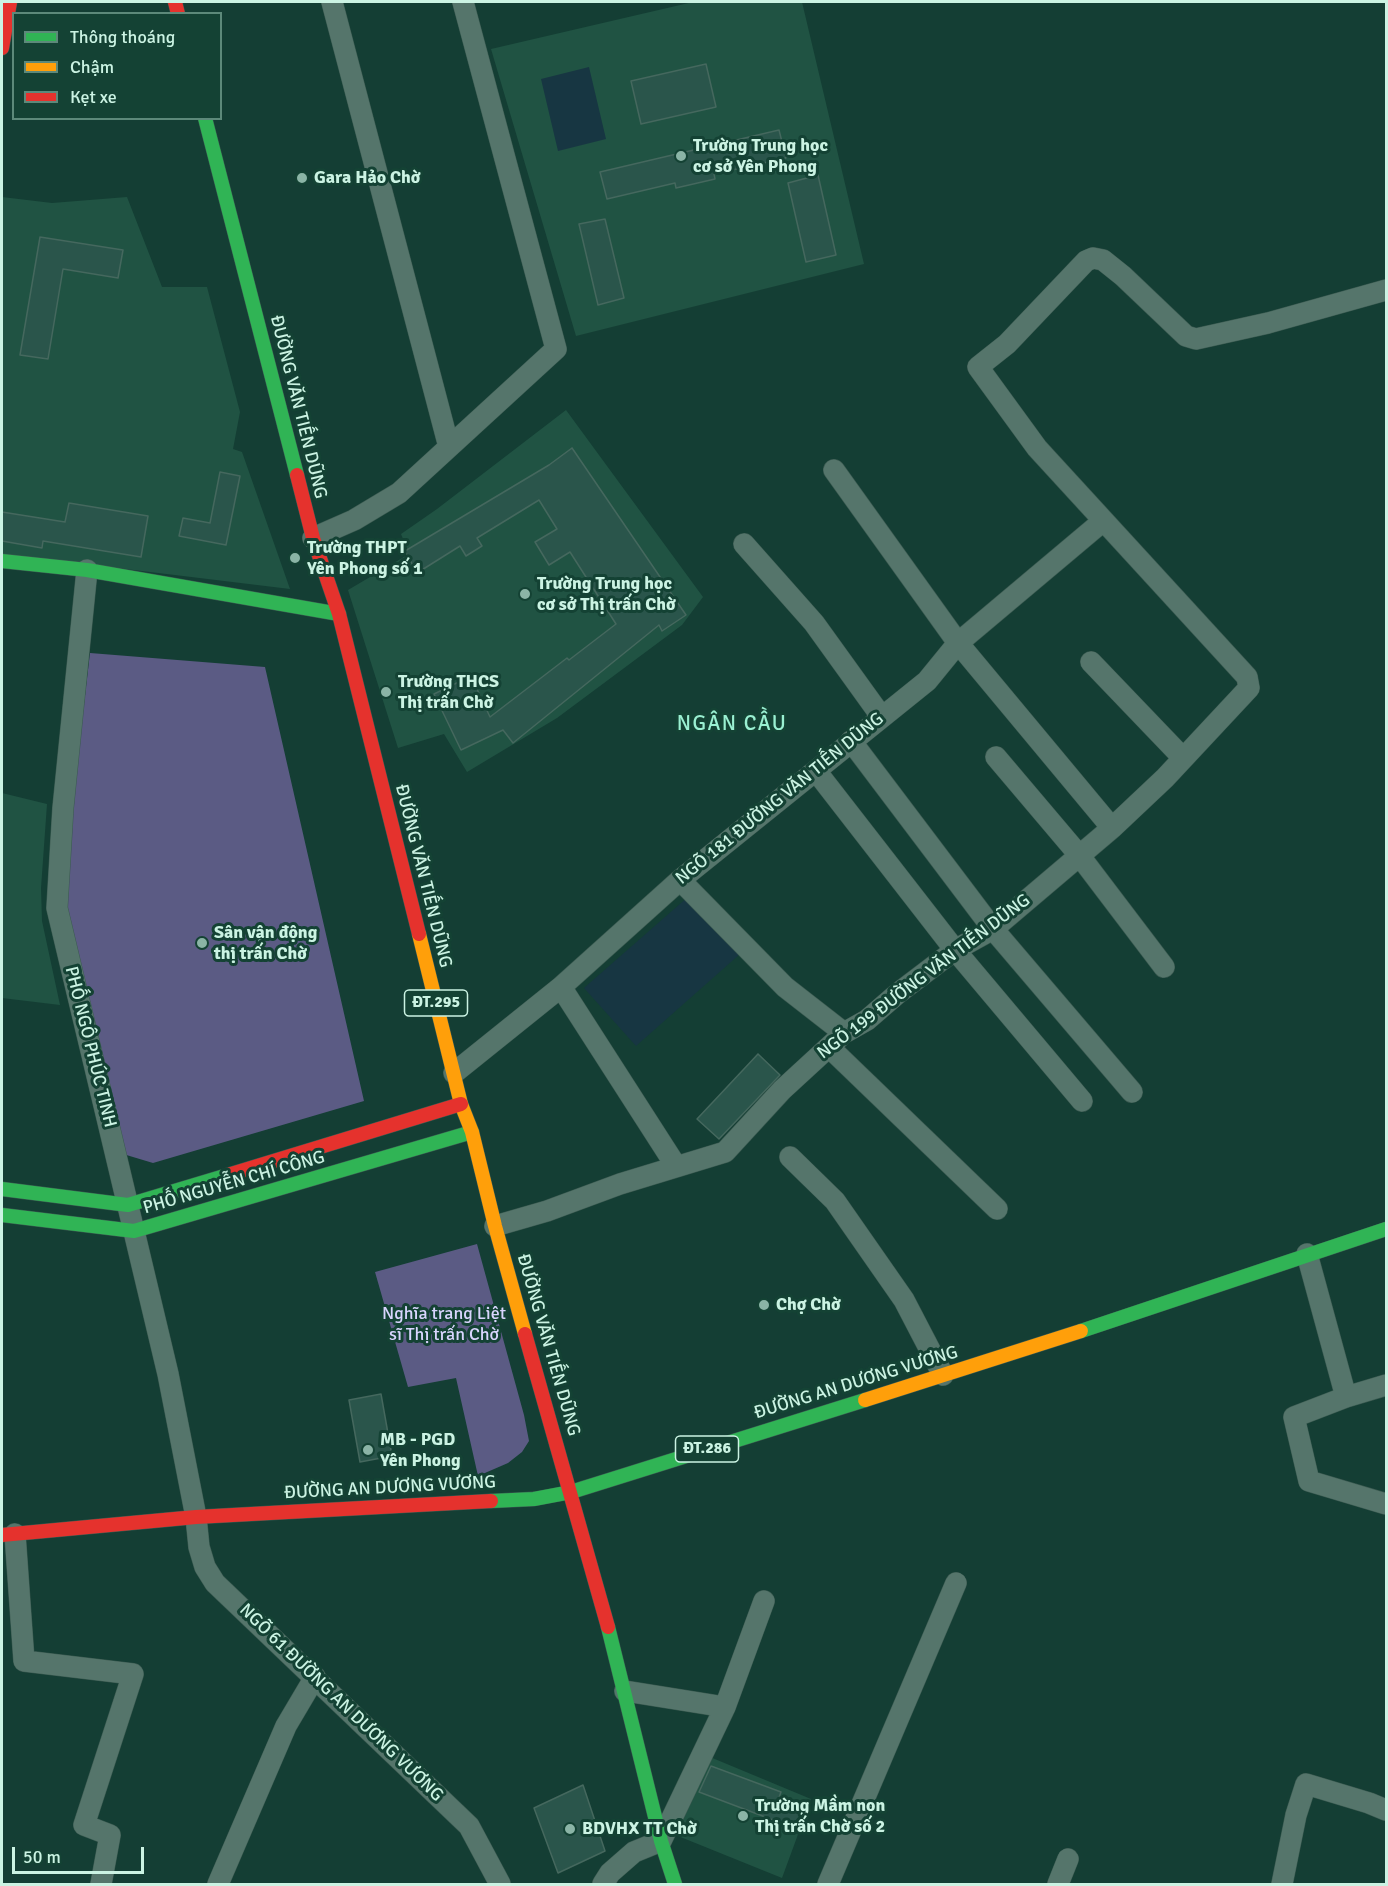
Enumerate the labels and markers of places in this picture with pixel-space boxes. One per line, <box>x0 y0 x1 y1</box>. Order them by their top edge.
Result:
place label: Trường Trung học cơ sở Yên Phong <box>693 135 828 178</box>
marker: Trường Trung học cơ sở Yên Phong <box>674 149 688 163</box>
place label: Gara Hảo Chờ <box>314 167 420 189</box>
marker: Gara Hảo Chờ <box>295 171 309 185</box>
place label: Trường THPT Yên Phong số 1 <box>307 537 423 580</box>
marker: Trường THPT Yên Phong số 1 <box>288 551 302 565</box>
place label: Trường Trung học cơ sở Thị trấn Chờ <box>537 573 675 616</box>
marker: Trường Trung học cơ sở Thị trấn Chờ <box>518 587 532 601</box>
place label: Trường THCS Thị trấn Chờ <box>398 671 499 714</box>
marker: Trường THCS Thị trấn Chờ <box>379 685 393 699</box>
place label: Sân vận động thị trấn Chờ <box>214 922 317 964</box>
marker: Sân vận động thị trấn Chờ <box>195 936 209 950</box>
place label: Chợ Chờ <box>776 1294 840 1316</box>
marker: Chợ Chờ <box>757 1298 771 1312</box>
place label: MB - PGD Yên Phong <box>380 1429 461 1472</box>
marker: MB - PGD Yên Phong <box>361 1443 375 1457</box>
place label: Trường Mầm non Thị trấn Chờ số 2 <box>755 1795 885 1838</box>
marker: Trường Mầm non Thị trấn Chờ số 2 <box>736 1809 750 1823</box>
place label: BDVHX TT Chờ <box>582 1818 697 1840</box>
marker: BDVHX TT Chờ <box>563 1822 577 1836</box>

